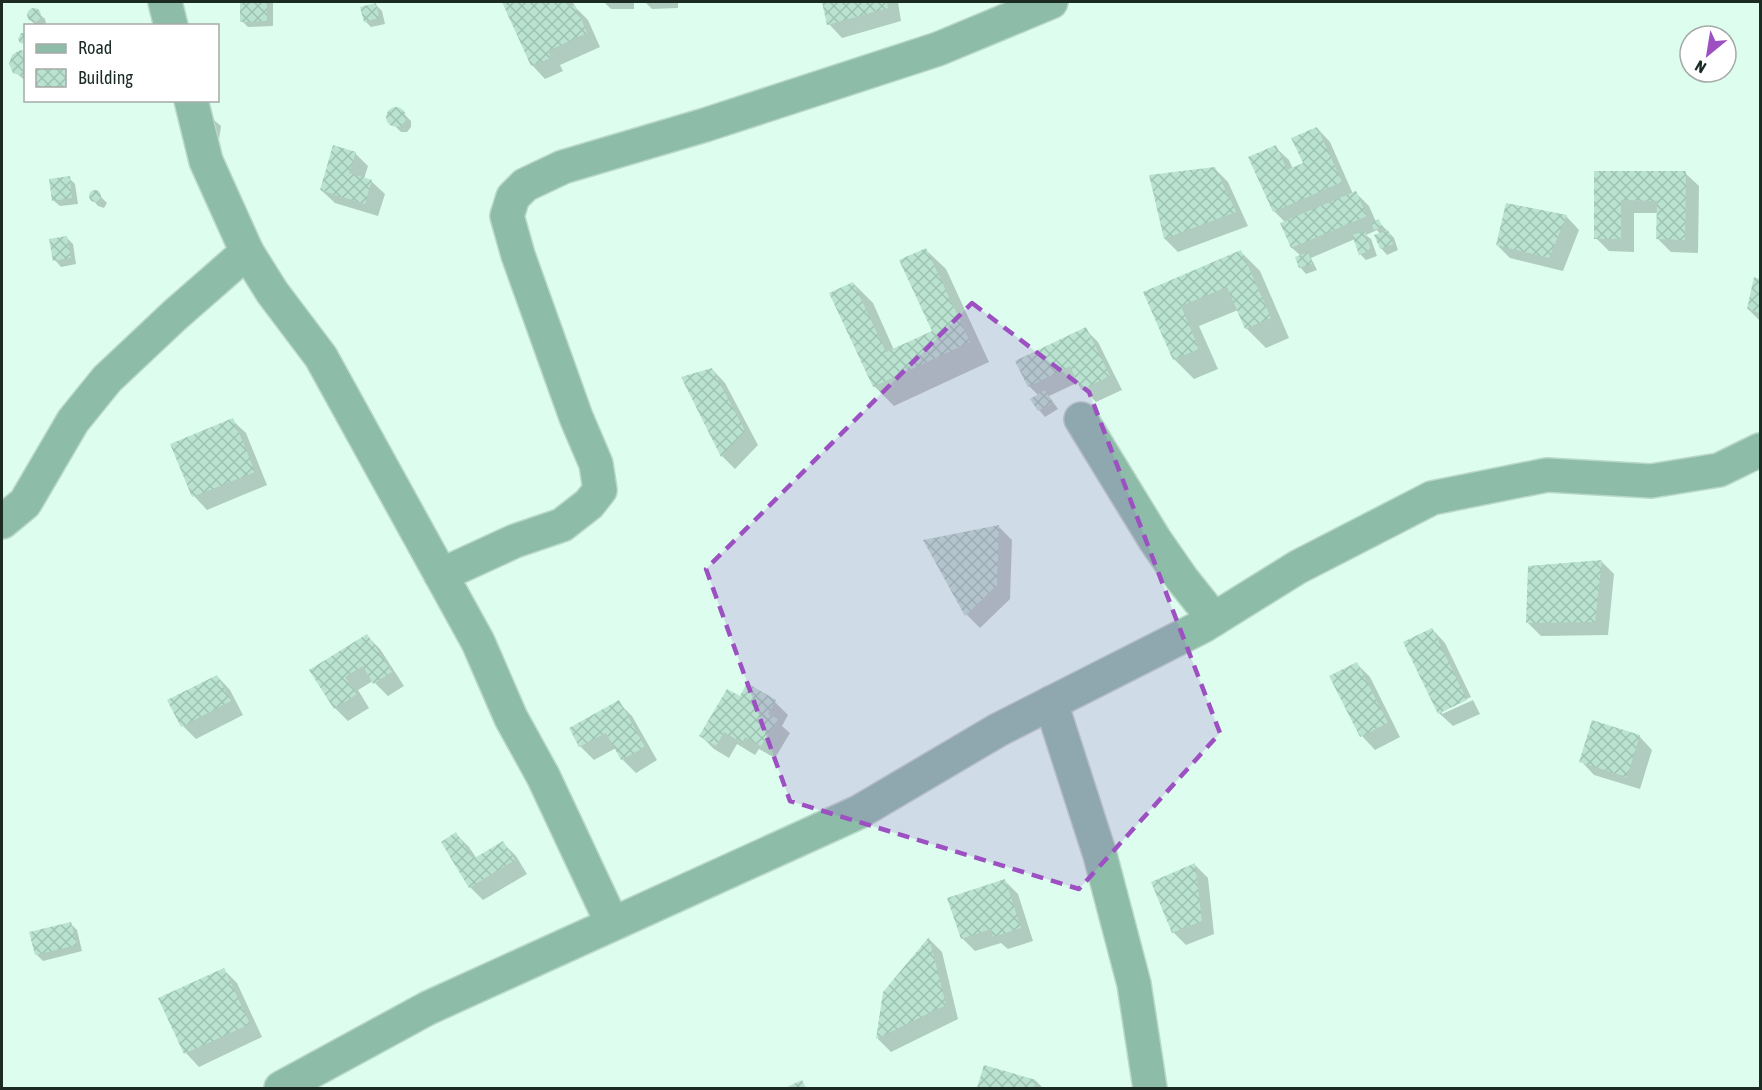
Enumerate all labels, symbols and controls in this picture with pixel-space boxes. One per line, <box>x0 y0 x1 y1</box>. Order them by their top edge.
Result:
legend <box>24 24 219 102</box>
north arrow <box>1678 24 1738 84</box>
text: Road <box>78 37 112 58</box>
text: N <box>1692 57 1709 77</box>
text: Building <box>78 67 133 88</box>

